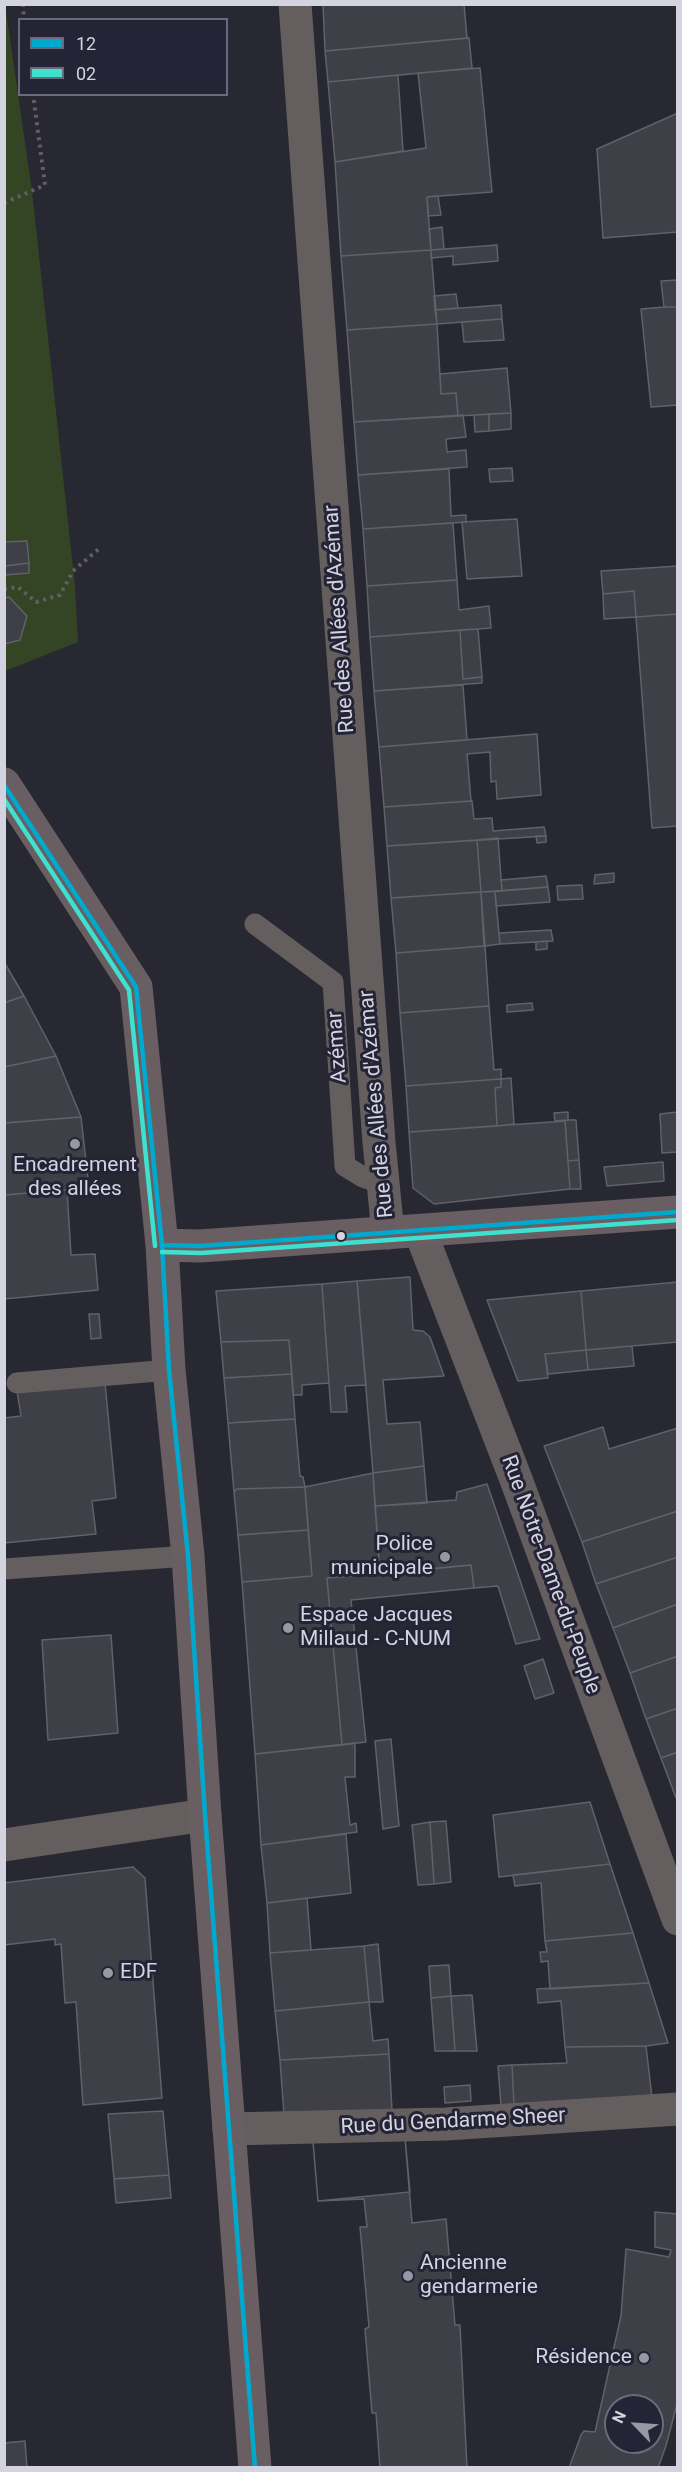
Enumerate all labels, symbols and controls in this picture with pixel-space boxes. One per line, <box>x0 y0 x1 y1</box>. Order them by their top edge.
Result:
legend <box>18 18 228 96</box>
text: 12 <box>76 33 96 54</box>
text: 02 <box>76 63 96 84</box>
street label: Rue des Allées d'Azémar <box>319 504 361 734</box>
street label: Rue des Allées d'Azémar <box>354 989 400 1219</box>
street label: Azémar <box>323 1010 353 1084</box>
marker: Encadrement des allées <box>68 1137 82 1151</box>
place label: Encadrement des allées <box>13 1153 137 1203</box>
unlabelled marker <box>335 1230 347 1242</box>
street label: Rue Notre-Dame-du-Peuple <box>495 1452 605 1698</box>
place label: Police municipale <box>331 1532 433 1582</box>
marker: Police municipale <box>438 1550 452 1564</box>
place label: Espace Jacques Millaud - C-NUM <box>300 1603 453 1653</box>
marker: Espace Jacques Millaud - C-NUM <box>281 1621 295 1635</box>
place label: EDF <box>120 1960 157 1986</box>
marker: EDF <box>101 1966 115 1980</box>
street label: Rue du Gendarme Sheer <box>340 2104 566 2140</box>
place label: Ancienne gendarmerie <box>420 2251 538 2301</box>
marker: Ancienne gendarmerie <box>401 2269 415 2283</box>
place label: Résidence <box>535 2345 632 2371</box>
marker: Résidence <box>637 2351 651 2365</box>
north arrow <box>604 2394 664 2454</box>
text: N <box>608 2408 630 2426</box>

